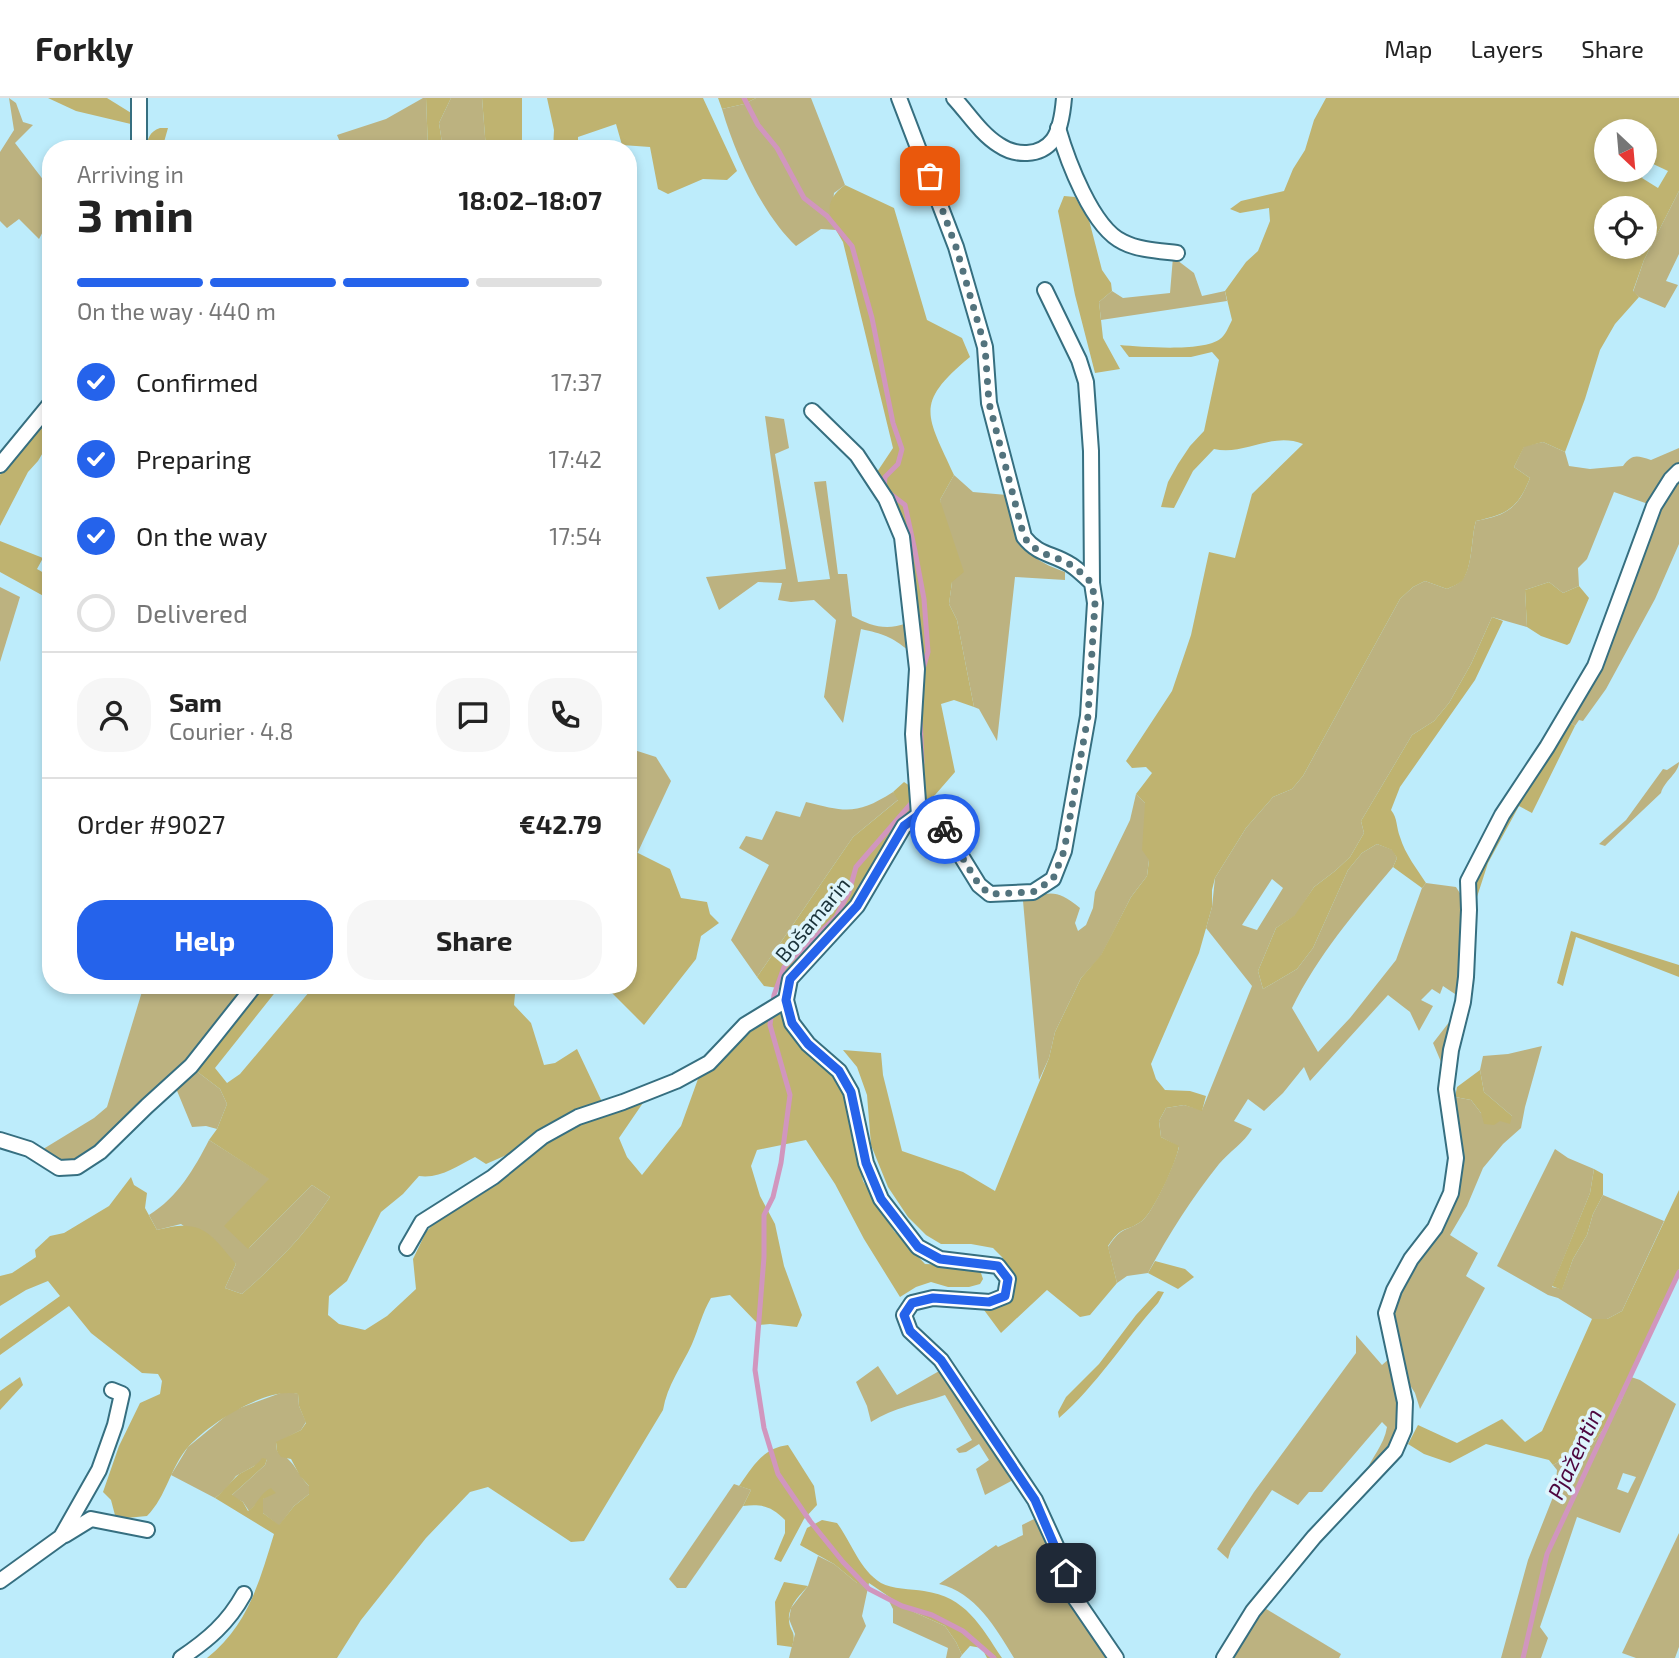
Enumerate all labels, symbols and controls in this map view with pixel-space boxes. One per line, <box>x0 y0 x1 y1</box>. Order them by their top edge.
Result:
text: Forkly <box>35 28 134 68</box>
text: Map <box>1384 34 1432 63</box>
text: Layers <box>1470 34 1543 63</box>
text: Share <box>1581 34 1644 63</box>
north arrow <box>1594 119 1657 182</box>
map controls <box>1594 119 1657 259</box>
pin <box>900 146 960 206</box>
icon: bag <box>911 157 949 195</box>
text: Arriving in <box>77 160 184 188</box>
text: 18:02–18:07 <box>458 184 602 215</box>
text: 3 min <box>77 186 194 241</box>
button: locate <box>1594 196 1657 259</box>
text: On the way · 440 m <box>77 297 276 325</box>
icon: check <box>77 363 115 401</box>
text: Confirmed <box>136 366 259 397</box>
text: 17:37 <box>551 368 602 396</box>
icon: check <box>77 440 115 478</box>
text: Preparing <box>136 443 251 474</box>
text: 17:42 <box>549 445 602 473</box>
icon: check <box>77 517 115 555</box>
text: On the way <box>136 520 267 551</box>
text: 17:54 <box>549 522 602 550</box>
text: Delivered <box>136 597 248 628</box>
button: person <box>77 678 151 752</box>
button: chat <box>436 678 510 752</box>
button: phone <box>528 678 602 752</box>
text: Sam <box>169 686 222 717</box>
text: Courier · 4.8 <box>169 717 293 745</box>
courier <box>910 794 980 864</box>
text: Order #9027 <box>77 808 225 839</box>
text: €42.79 <box>519 808 602 839</box>
icon: bike <box>926 810 964 848</box>
street label: Bošamarin <box>769 872 854 966</box>
button: Help <box>77 900 333 980</box>
button: Share <box>347 900 602 980</box>
water label: Pjažentin <box>1541 1404 1607 1504</box>
pin <box>1036 1543 1096 1603</box>
icon: home <box>1047 1554 1085 1592</box>

